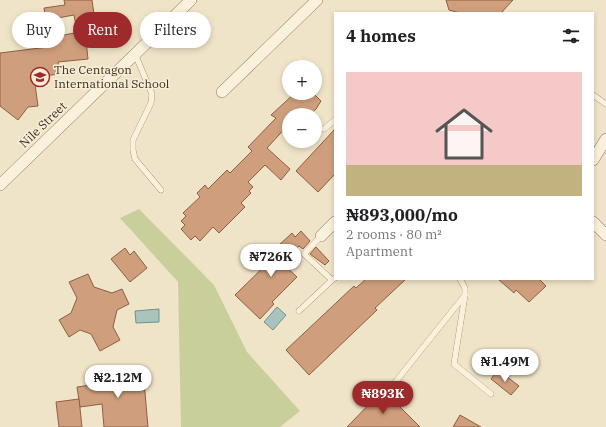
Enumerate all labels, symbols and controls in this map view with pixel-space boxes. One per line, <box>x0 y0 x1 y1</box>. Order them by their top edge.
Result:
chip: Buy <box>12 12 65 48</box>
chip: Rent <box>73 12 132 48</box>
chip: Filters <box>140 12 211 48</box>
text: 4 homes <box>346 25 416 47</box>
icon: filters <box>560 25 582 47</box>
map controls <box>282 60 322 148</box>
button: + <box>282 60 322 100</box>
place label: The Centagon International School <box>54 62 170 91</box>
school or university icon: The Centagon International School <box>29 66 51 88</box>
icon: home <box>428 98 500 170</box>
street label: Nile Street <box>16 99 69 151</box>
button: − <box>282 108 322 148</box>
text: ₦893,000/mo <box>346 204 458 226</box>
text: 2 rooms · 80 m² <box>346 226 442 243</box>
text: Apartment <box>346 243 413 260</box>
pin: ₦726K <box>243 244 299 278</box>
text: ₦726K <box>249 248 293 265</box>
pin: ₦1.49M <box>472 349 538 383</box>
text: ₦1.49M <box>481 353 529 370</box>
pin: ₦2.12M <box>85 365 151 399</box>
text: ₦2.12M <box>94 369 142 386</box>
pin: ₦893K <box>355 381 411 415</box>
text: ₦893K <box>361 385 405 402</box>

